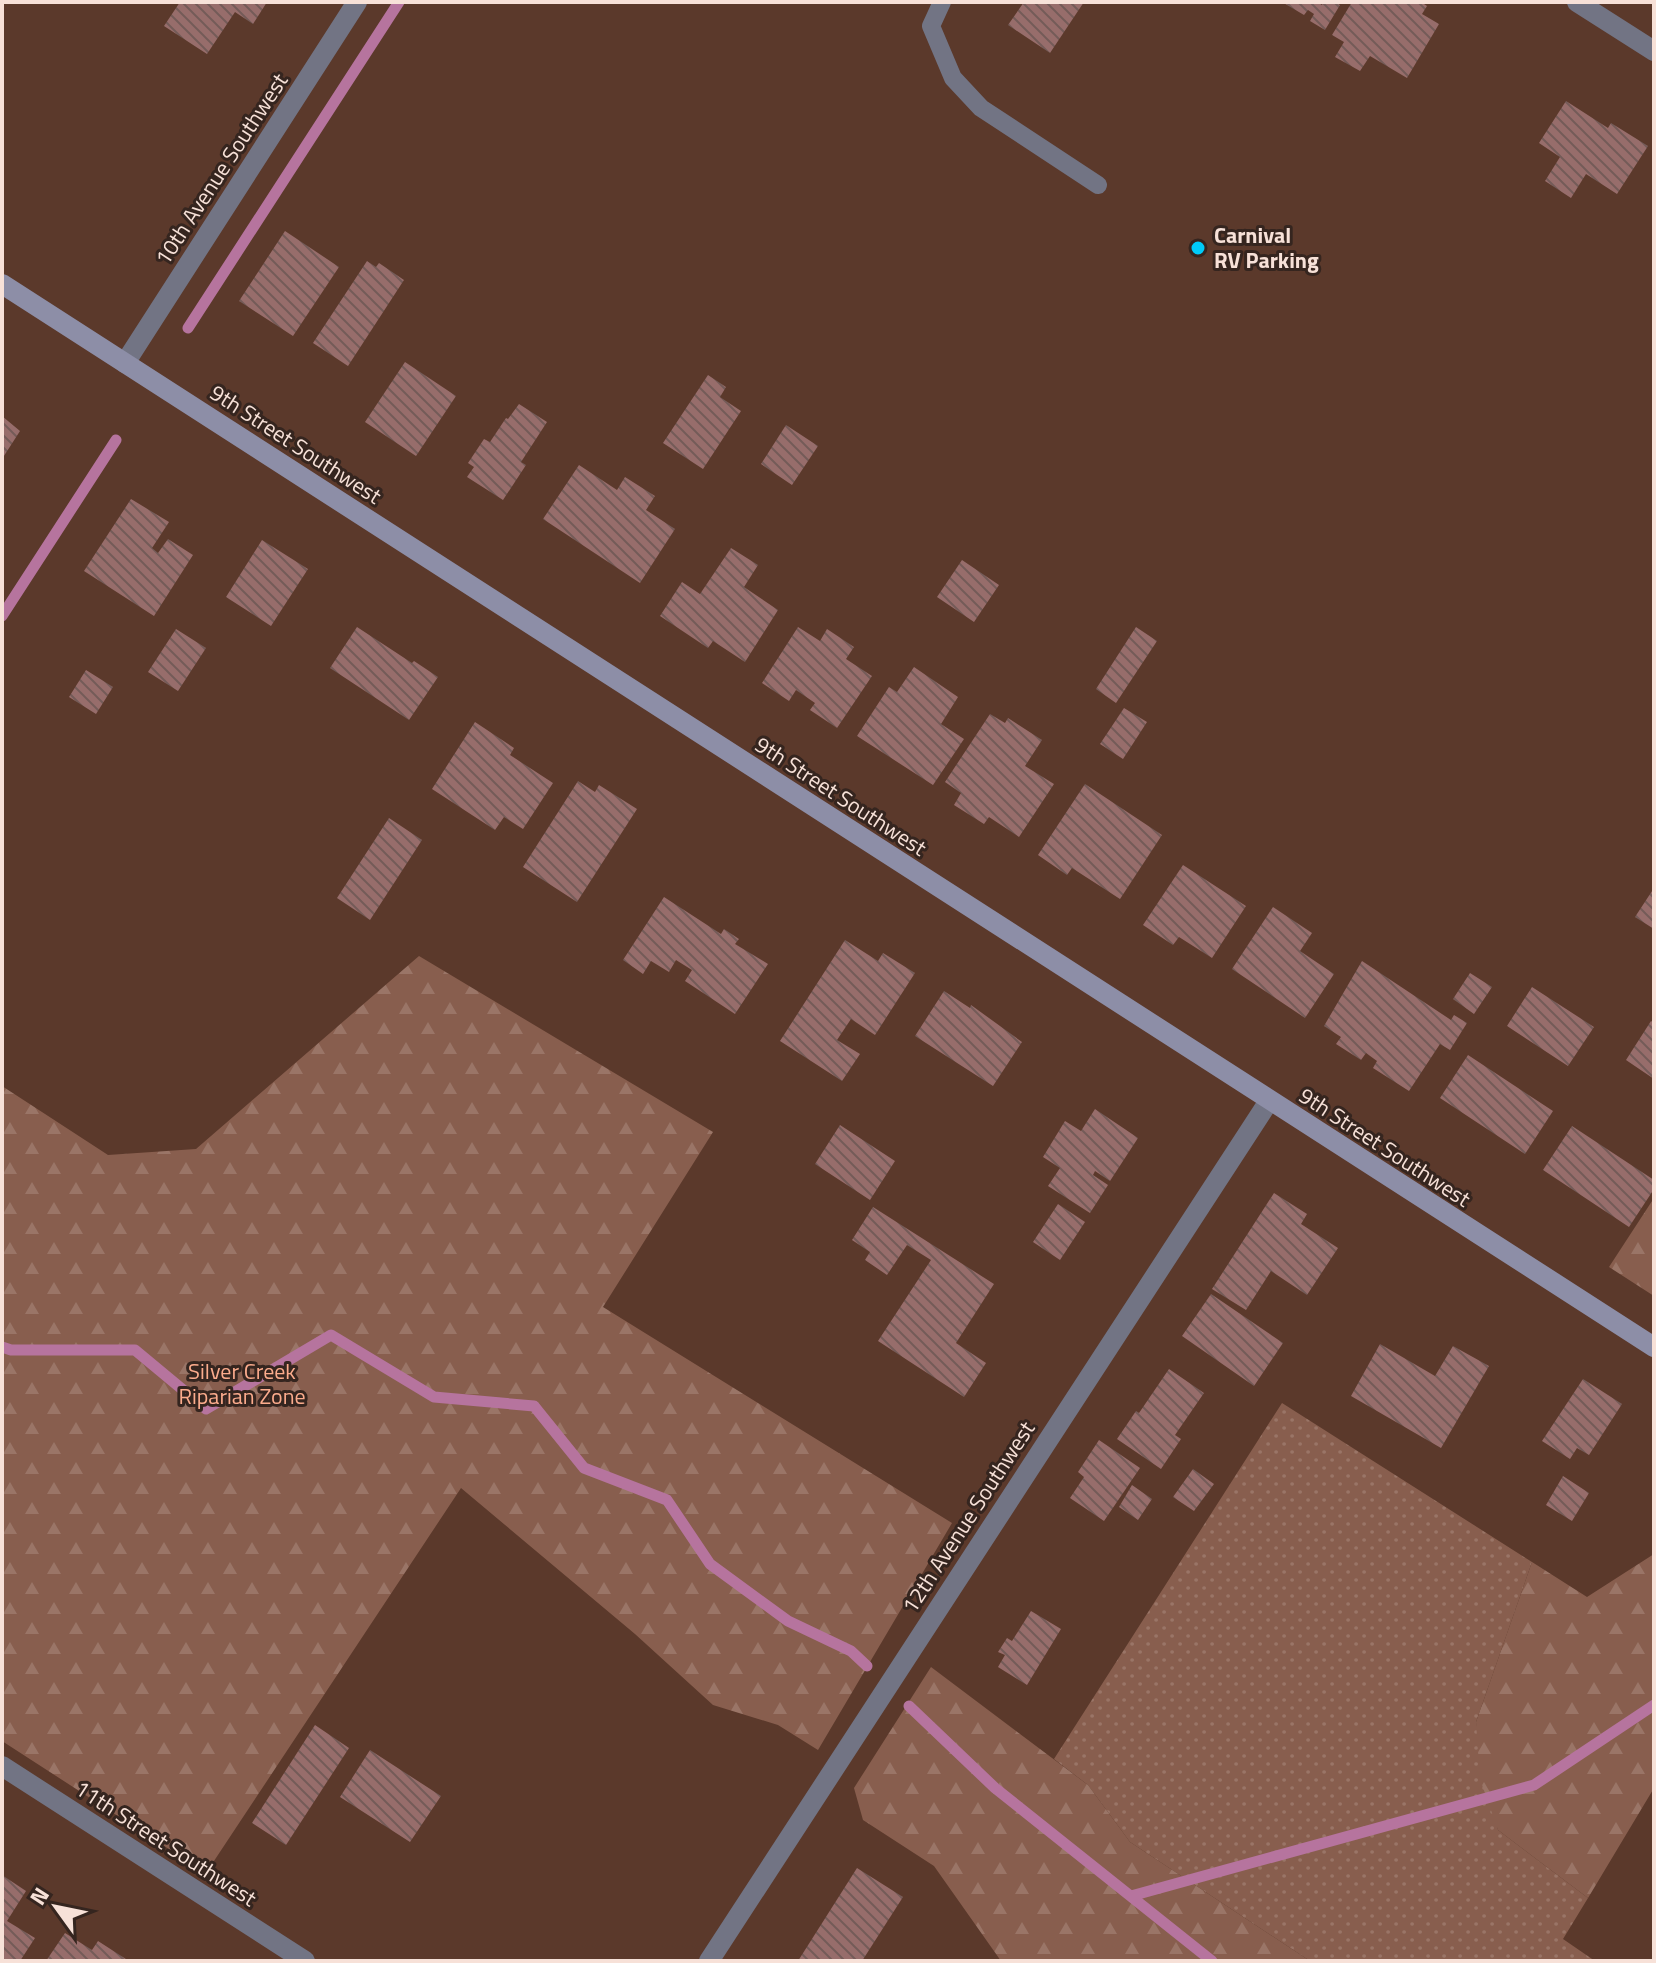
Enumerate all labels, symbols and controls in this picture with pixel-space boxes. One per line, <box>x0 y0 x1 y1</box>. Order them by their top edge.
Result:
street label: 10th Avenue Southwest <box>146 66 296 272</box>
place label: Carnival RV Parking <box>1214 218 1319 277</box>
marker: Carnival RV Parking <box>1189 239 1207 257</box>
street label: 9th Street Southwest <box>203 376 389 512</box>
street label: 9th Street Southwest <box>748 728 934 864</box>
street label: 9th Street Southwest <box>1292 1079 1478 1215</box>
park label: Silver Creek Riparian Zone <box>178 1354 306 1413</box>
street label: 12th Avenue Southwest <box>893 1414 1043 1620</box>
street label: 11th Street Southwest <box>68 1771 264 1915</box>
north arrow <box>16 1867 96 1947</box>
text: N <box>21 1880 58 1912</box>

